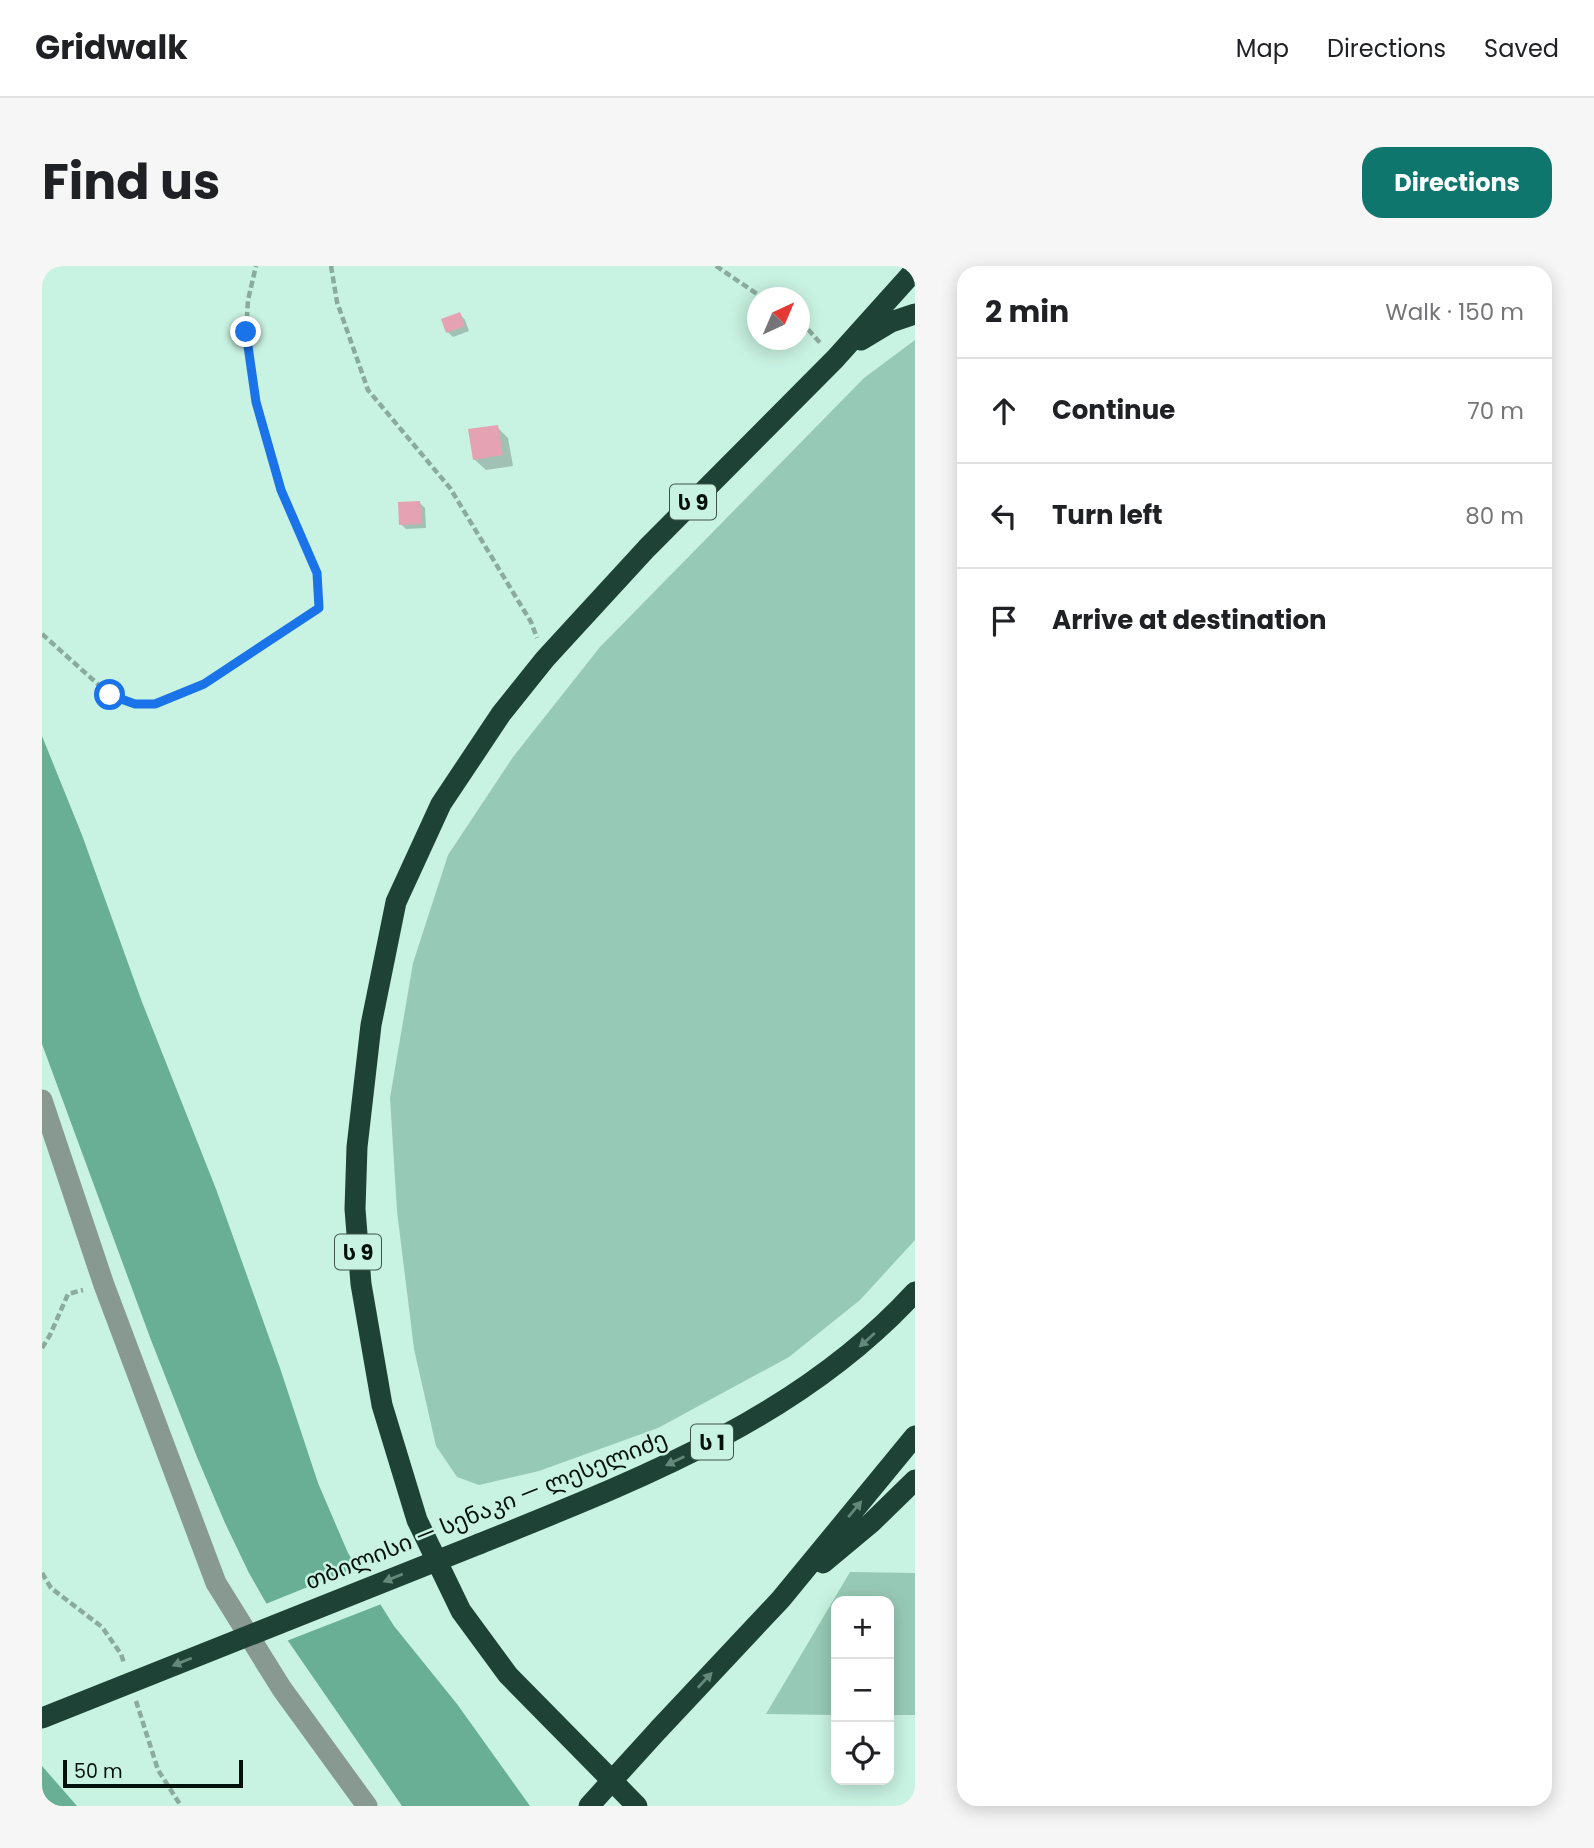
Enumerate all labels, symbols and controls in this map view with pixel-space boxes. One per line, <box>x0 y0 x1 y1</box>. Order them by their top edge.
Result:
text: Gridwalk <box>35 24 188 71</box>
text: Map <box>1236 32 1289 65</box>
text: Directions <box>1327 32 1446 65</box>
text: Saved <box>1484 32 1559 65</box>
button: Directions <box>1362 147 1552 218</box>
text: Find us <box>42 148 220 216</box>
north arrow <box>747 287 810 350</box>
text: 2 min <box>985 290 1069 333</box>
text: Walk · 150 m <box>1385 296 1524 328</box>
route end <box>230 316 261 347</box>
icon: ahead <box>985 392 1023 430</box>
text: Continue <box>1052 392 1175 428</box>
text: 70 m <box>1467 395 1524 427</box>
road number: ს 9 <box>670 484 716 520</box>
icon: left <box>985 497 1023 535</box>
text: Turn left <box>1052 497 1163 533</box>
text: 80 m <box>1465 500 1524 532</box>
icon: arrive <box>985 602 1023 640</box>
text: Arrive at destination <box>1052 602 1327 638</box>
route start <box>94 679 125 710</box>
road number: ს 9 <box>335 1234 381 1270</box>
one-way arrow <box>858 1332 876 1348</box>
street label: თბილისი — სენაკი — ლესელიძე <box>300 1423 672 1597</box>
road number: ს 1 <box>691 1424 733 1460</box>
one-way arrow <box>665 1455 685 1467</box>
one-way arrow <box>848 1500 863 1518</box>
one-way arrow <box>382 1573 403 1584</box>
map controls <box>831 1596 894 1785</box>
button: + <box>831 1596 894 1659</box>
one-way arrow <box>171 1657 192 1668</box>
button: − <box>831 1659 894 1722</box>
one-way arrow <box>697 1671 714 1688</box>
button: locate <box>831 1722 894 1785</box>
scale bar <box>63 1757 243 1789</box>
text: 50 m <box>74 1758 123 1785</box>

